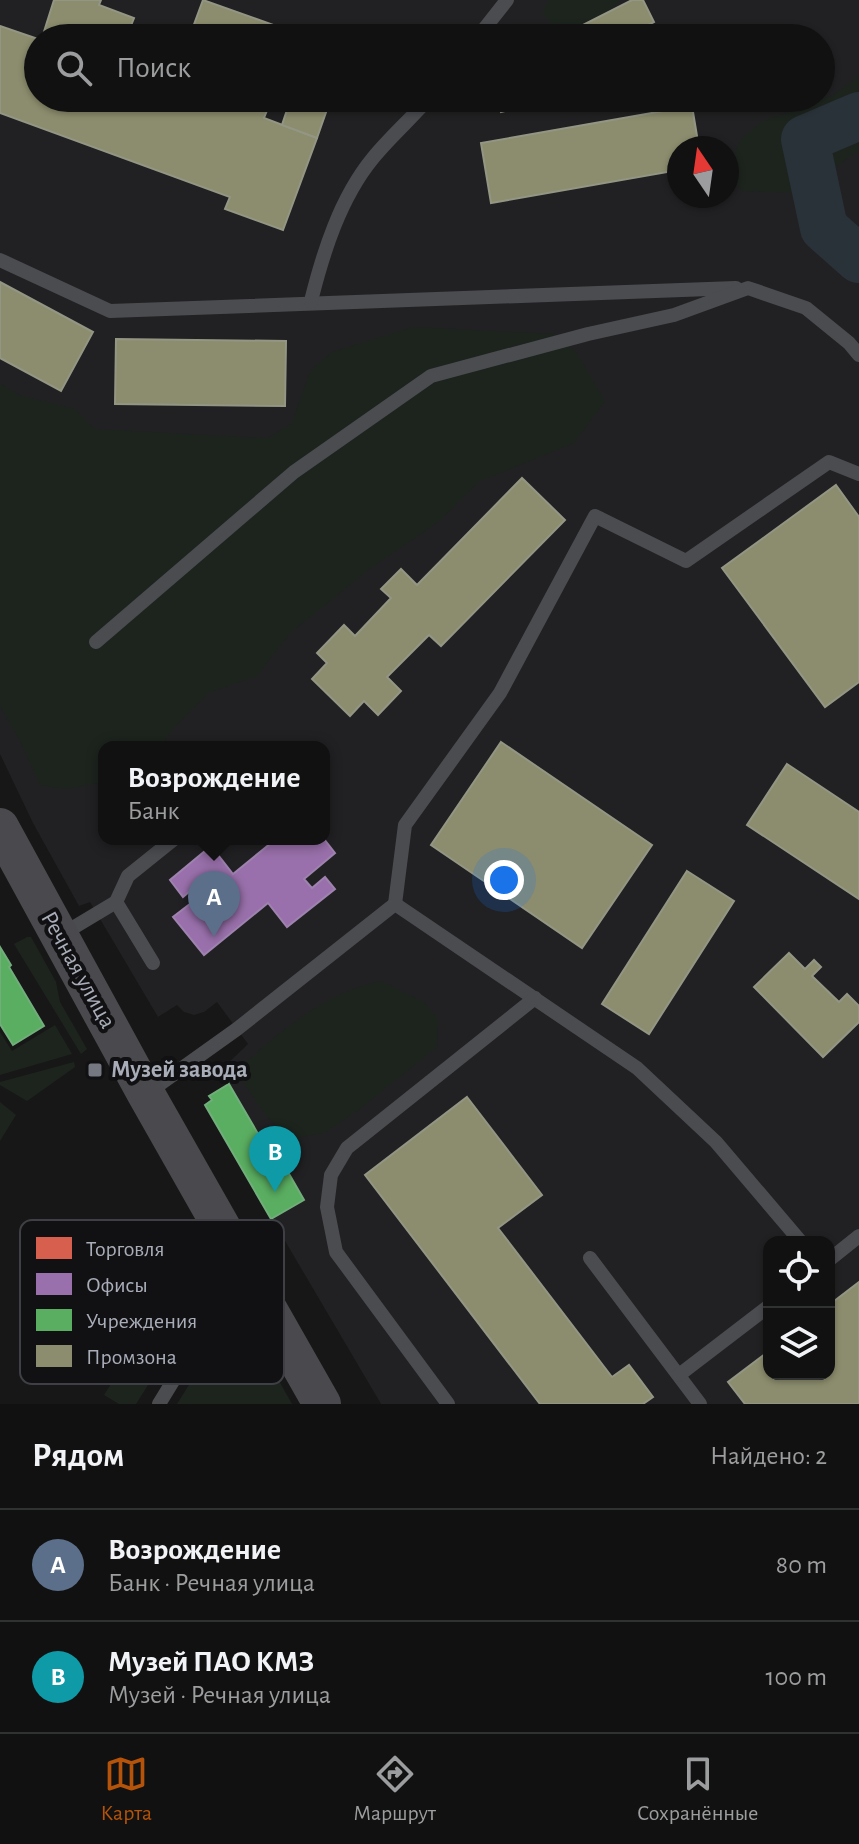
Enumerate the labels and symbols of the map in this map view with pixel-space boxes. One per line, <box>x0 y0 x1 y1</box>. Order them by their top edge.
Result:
north arrow <box>667 136 739 208</box>
your location <box>484 860 524 900</box>
pin: A <box>188 871 240 937</box>
street label: Речная улица <box>36 908 120 1033</box>
place label: Музей завода <box>111 1058 248 1082</box>
marker: Музей завода <box>86 1061 104 1079</box>
pin: B <box>249 1126 301 1192</box>
legend <box>20 1220 284 1384</box>
text: Торговля <box>86 1238 165 1260</box>
text: Офисы <box>86 1274 148 1296</box>
text: Учреждения <box>86 1310 197 1332</box>
text: Промзона <box>86 1346 177 1368</box>

